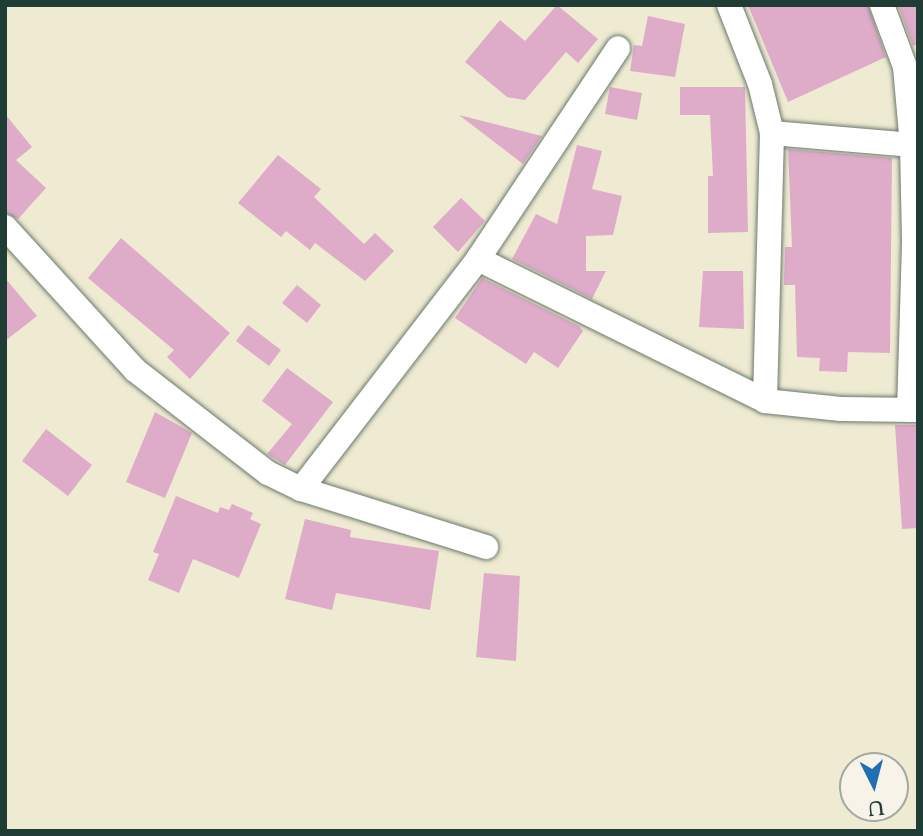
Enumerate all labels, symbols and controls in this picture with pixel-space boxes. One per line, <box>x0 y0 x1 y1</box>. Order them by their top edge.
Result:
north arrow <box>839 752 909 822</box>
text: U <box>867 792 885 821</box>

